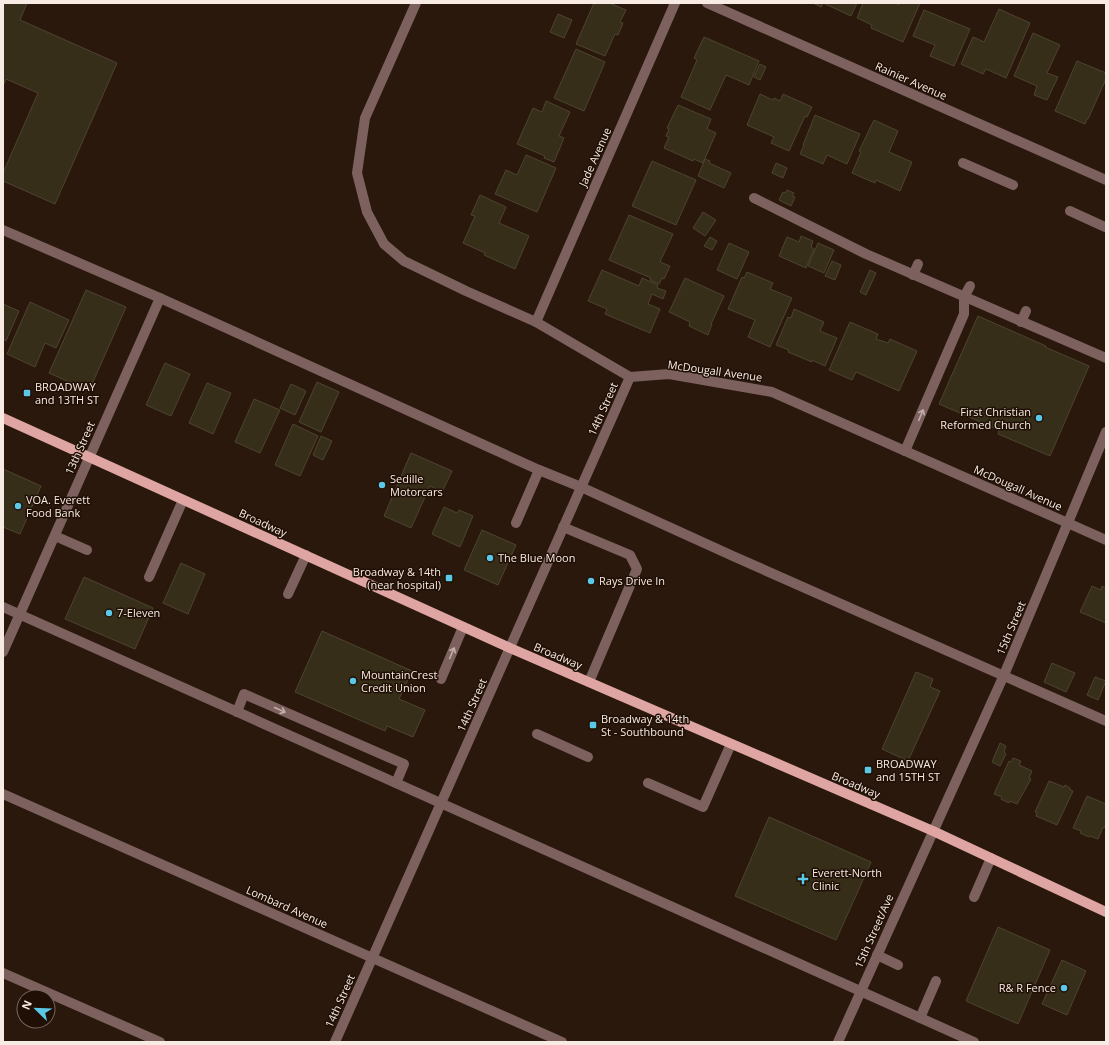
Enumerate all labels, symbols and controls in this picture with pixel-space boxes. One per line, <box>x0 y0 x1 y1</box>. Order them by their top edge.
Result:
street label: Rainier Avenue <box>873 58 949 103</box>
street label: Jade Avenue <box>574 125 614 190</box>
street label: McDougall Avenue <box>667 356 763 385</box>
place label: BROADWAY and 13TH ST <box>35 379 99 407</box>
street label: 14th Street <box>584 380 621 438</box>
marker: BROADWAY and 13TH ST <box>22 388 32 398</box>
place label: First Christian Reformed Church <box>940 404 1031 432</box>
one-way arrow <box>917 409 925 421</box>
marker: First Christian Reformed Church <box>1034 413 1044 423</box>
street label: 13th Street <box>61 419 98 477</box>
street label: McDougall Avenue <box>972 461 1065 514</box>
place label: Sedille Motorcars <box>390 471 443 499</box>
marker: Sedille Motorcars <box>377 480 387 490</box>
place label: VOA. Everett Food Bank <box>26 492 90 520</box>
marker: VOA. Everett Food Bank <box>13 501 23 511</box>
street label: Broadway <box>237 505 290 540</box>
place label: The Blue Moon <box>498 550 575 565</box>
marker: The Blue Moon <box>485 553 495 563</box>
place label: Broadway & 14th (near hospital) <box>353 564 441 592</box>
marker: Broadway & 14th (near hospital) <box>444 573 454 583</box>
place label: Rays Drive In <box>599 573 665 588</box>
marker: Rays Drive In <box>586 576 596 586</box>
street label: 15th Street <box>993 599 1029 657</box>
place label: 7-Eleven <box>117 605 160 620</box>
marker: 7-Eleven <box>104 608 114 618</box>
street label: Broadway <box>532 639 585 673</box>
one-way arrow <box>448 647 456 659</box>
place label: MountainCrest Credit Union <box>361 667 437 695</box>
marker: MountainCrest Credit Union <box>348 676 358 686</box>
street label: 14th Street <box>453 676 490 734</box>
one-way arrow <box>274 707 286 714</box>
place label: Broadway & 14th St - Southbound <box>601 711 689 739</box>
marker: Broadway & 14th St - Southbound <box>588 720 598 730</box>
place label: BROADWAY and 15TH ST <box>876 756 940 784</box>
marker: BROADWAY and 15TH ST <box>863 765 873 775</box>
street label: Broadway <box>830 768 883 802</box>
place label: Everett-North Clinic <box>812 865 882 893</box>
marker: Everett-North Clinic <box>797 873 809 885</box>
street label: Lombard Avenue <box>244 882 330 931</box>
street label: 15th Street/Ave <box>851 891 897 970</box>
street label: 14th Street <box>321 972 358 1030</box>
place label: R& R Fence <box>999 980 1056 995</box>
marker: R& R Fence <box>1059 983 1069 993</box>
north arrow <box>16 989 56 1029</box>
text: N <box>18 998 35 1012</box>

